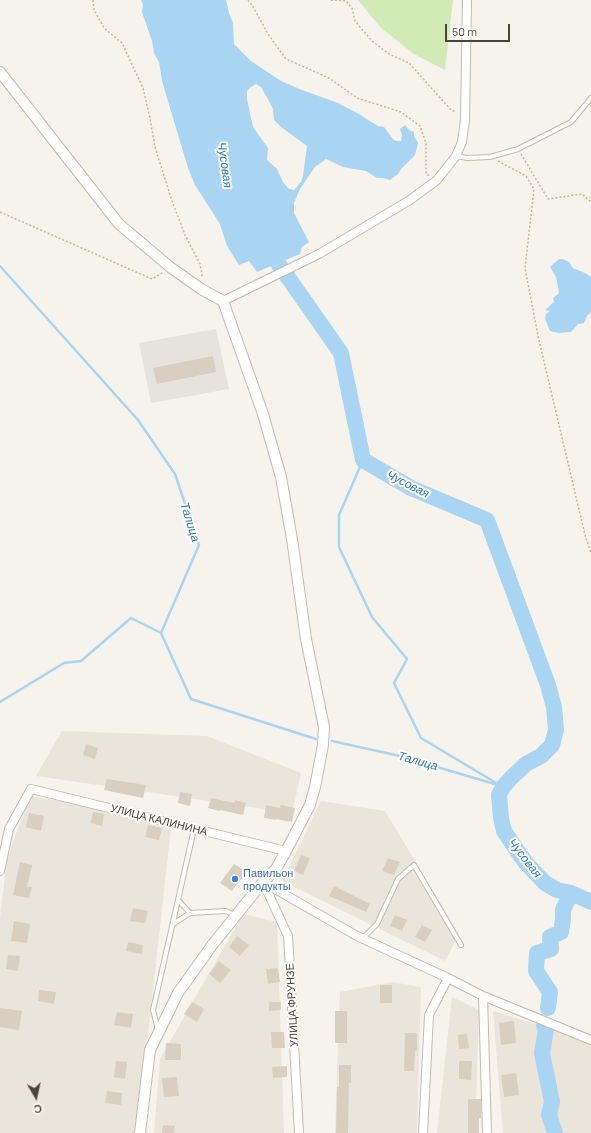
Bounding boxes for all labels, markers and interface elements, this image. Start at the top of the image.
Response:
scale bar [447,16,512,42]
text: 50 m [452,24,477,38]
water label: Чусовая [215,141,235,189]
water label: Чусовая [384,467,432,501]
water label: Талица [177,500,203,544]
water label: Талица [396,748,440,774]
street label: УЛИЦА КАЛИНИНА [109,802,209,838]
water label: Чусовая [505,836,545,880]
place label: Павильон продукты [243,866,293,892]
marker: Павильон продукты [230,874,240,884]
street label: УЛИЦА ФРУНЗЕ [283,963,301,1047]
north arrow [16,1077,56,1117]
text: С [33,1102,43,1116]

